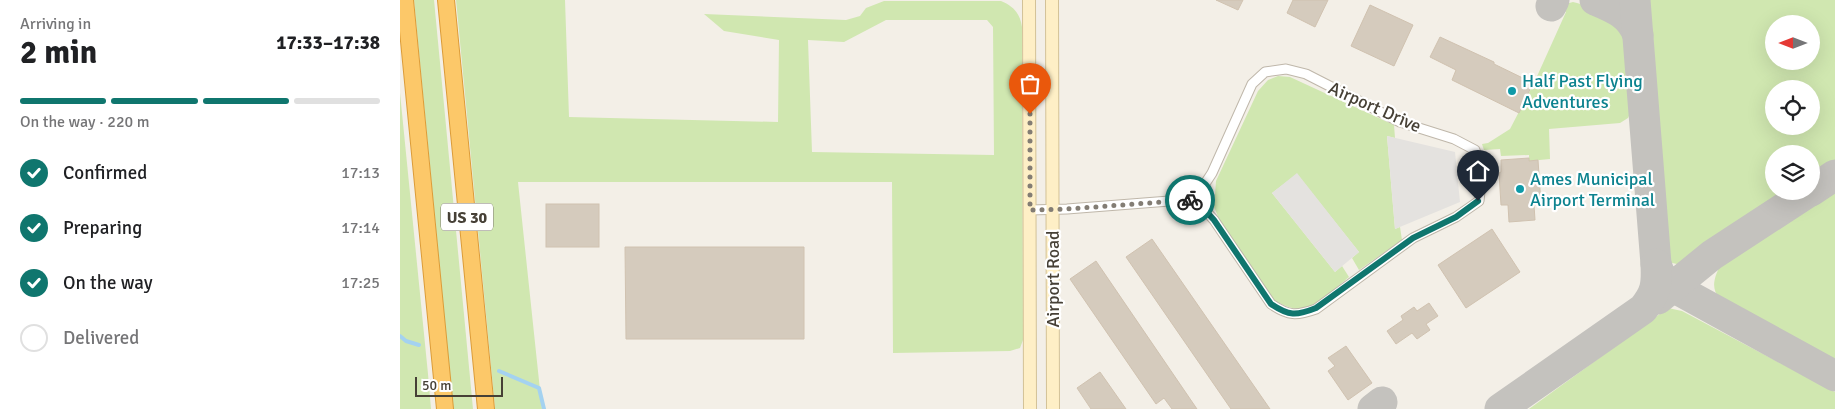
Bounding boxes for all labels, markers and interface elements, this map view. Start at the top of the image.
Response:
text: Arriving in [20,14,91,34]
north arrow [1765,15,1820,70]
map controls [1765,15,1820,200]
text: 17:33–17:38 [276,31,380,55]
text: 2 min [20,33,97,72]
pin [1009,63,1051,114]
icon: bag [1016,70,1044,98]
place label: Half Past Flying Adventures [1522,70,1643,113]
street label: Airport Drive [1325,77,1425,137]
button: locate [1765,80,1820,135]
marker: Half Past Flying Adventures [1506,85,1518,97]
text: On the way · 220 m [20,112,150,132]
button: layers [1765,145,1820,200]
pin [1457,150,1499,201]
icon: home [1464,157,1492,185]
icon: check [20,159,48,187]
text: Confirmed [63,161,147,185]
text: 17:13 [341,163,380,183]
place label: Ames Municipal Airport Terminal [1530,168,1655,211]
courier [1165,175,1215,225]
marker: Ames Municipal Airport Terminal [1514,183,1526,195]
icon: bike [1176,186,1204,214]
road number: US 30 [441,203,493,230]
icon: check [20,214,48,242]
text: Preparing [63,216,142,240]
text: 17:14 [341,218,380,238]
street label: Airport Road [1042,230,1064,328]
icon: check [20,269,48,297]
text: On the way [63,271,153,295]
text: 17:25 [341,273,380,293]
text: Delivered [63,326,139,350]
scale bar [415,374,502,397]
text: 50 m [422,377,451,394]

